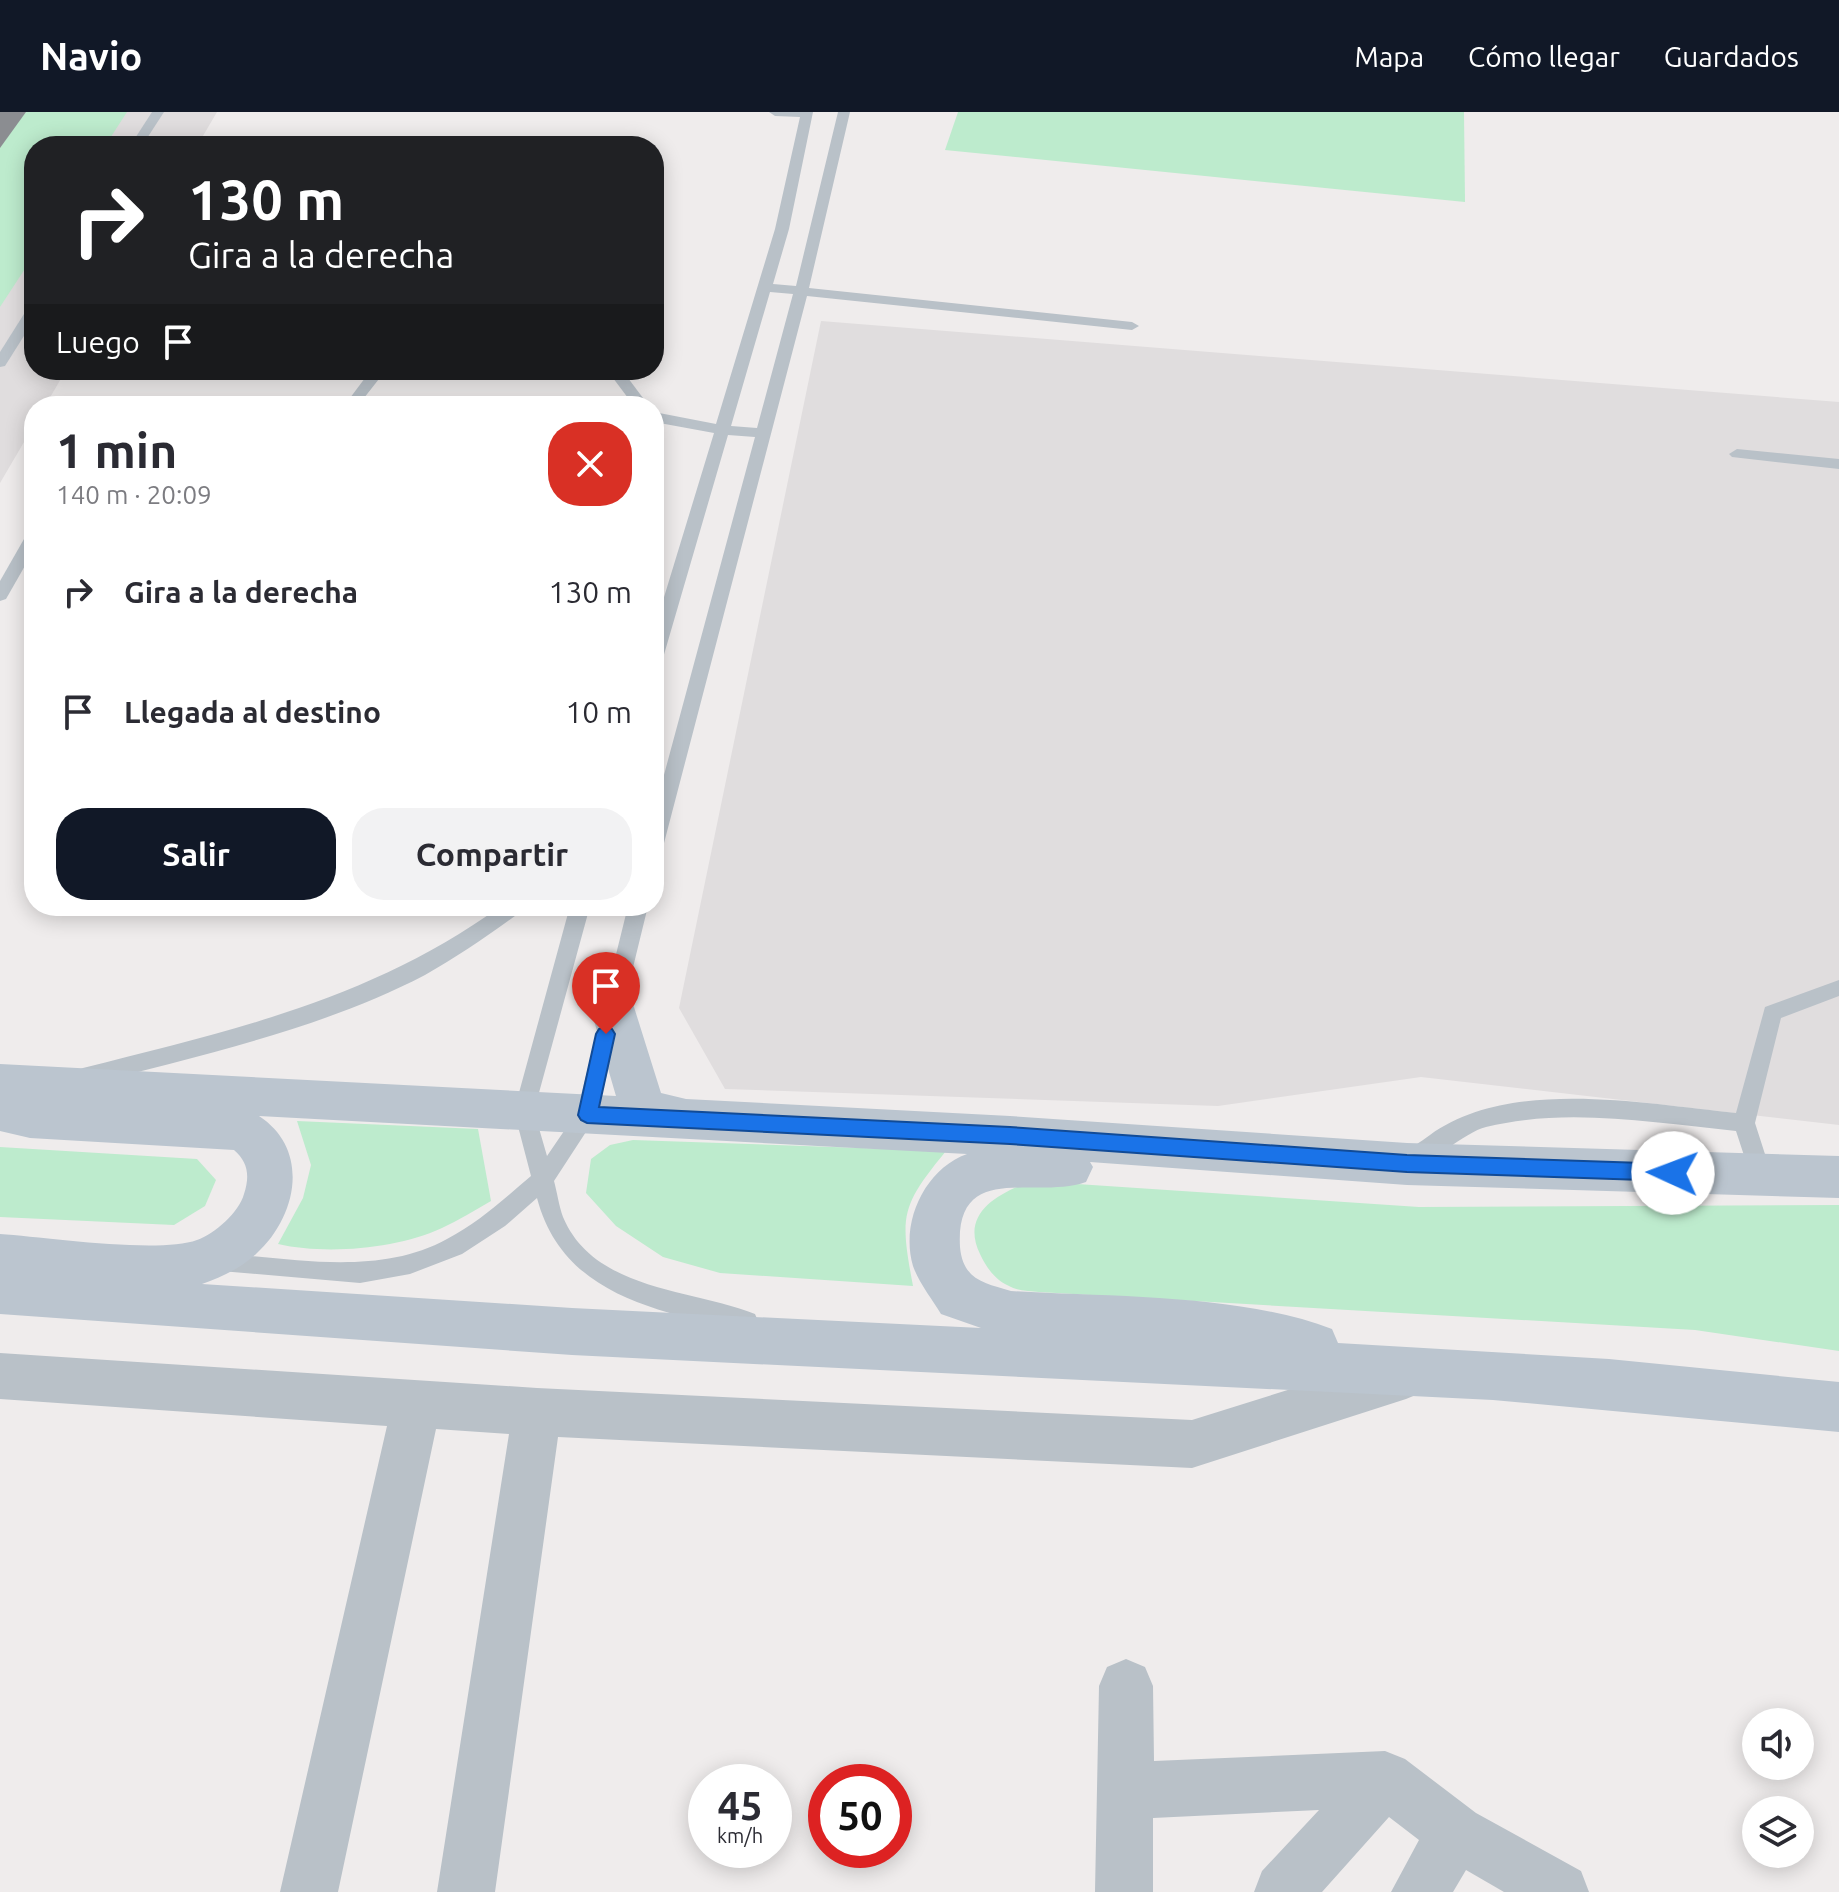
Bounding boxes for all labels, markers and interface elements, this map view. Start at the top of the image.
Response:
text: Navio [40,35,142,77]
text: Mapa [1355,41,1424,72]
text: Cómo llegar [1468,41,1620,72]
text: Guardados [1664,41,1799,72]
icon: right [56,168,160,272]
text: 130 m [188,168,344,231]
text: Gira a la derecha [188,234,454,275]
icon: arrive [156,320,200,364]
text: Luego [56,325,140,359]
button: close [548,422,632,506]
text: 1 min [56,423,177,477]
text: 140 m · 20:09 [56,480,212,509]
icon: right [56,570,100,614]
text: Gira a la derecha [124,575,358,609]
text: 130 m [548,575,632,609]
icon: arrive [56,690,100,734]
text: Llegada al destino [124,695,381,729]
text: 10 m [565,695,632,729]
button: Salir [56,808,336,900]
button: Compartir [352,808,632,900]
pin [572,952,640,1034]
icon: arrive [584,964,628,1008]
position arrow [1631,1131,1715,1215]
map controls [1742,1708,1814,1868]
button: sound [1742,1708,1814,1780]
speed limit sign: 50 [808,1764,912,1868]
text: 45 [717,1783,763,1828]
button: layers [1742,1796,1814,1868]
text: km/h [717,1824,763,1847]

